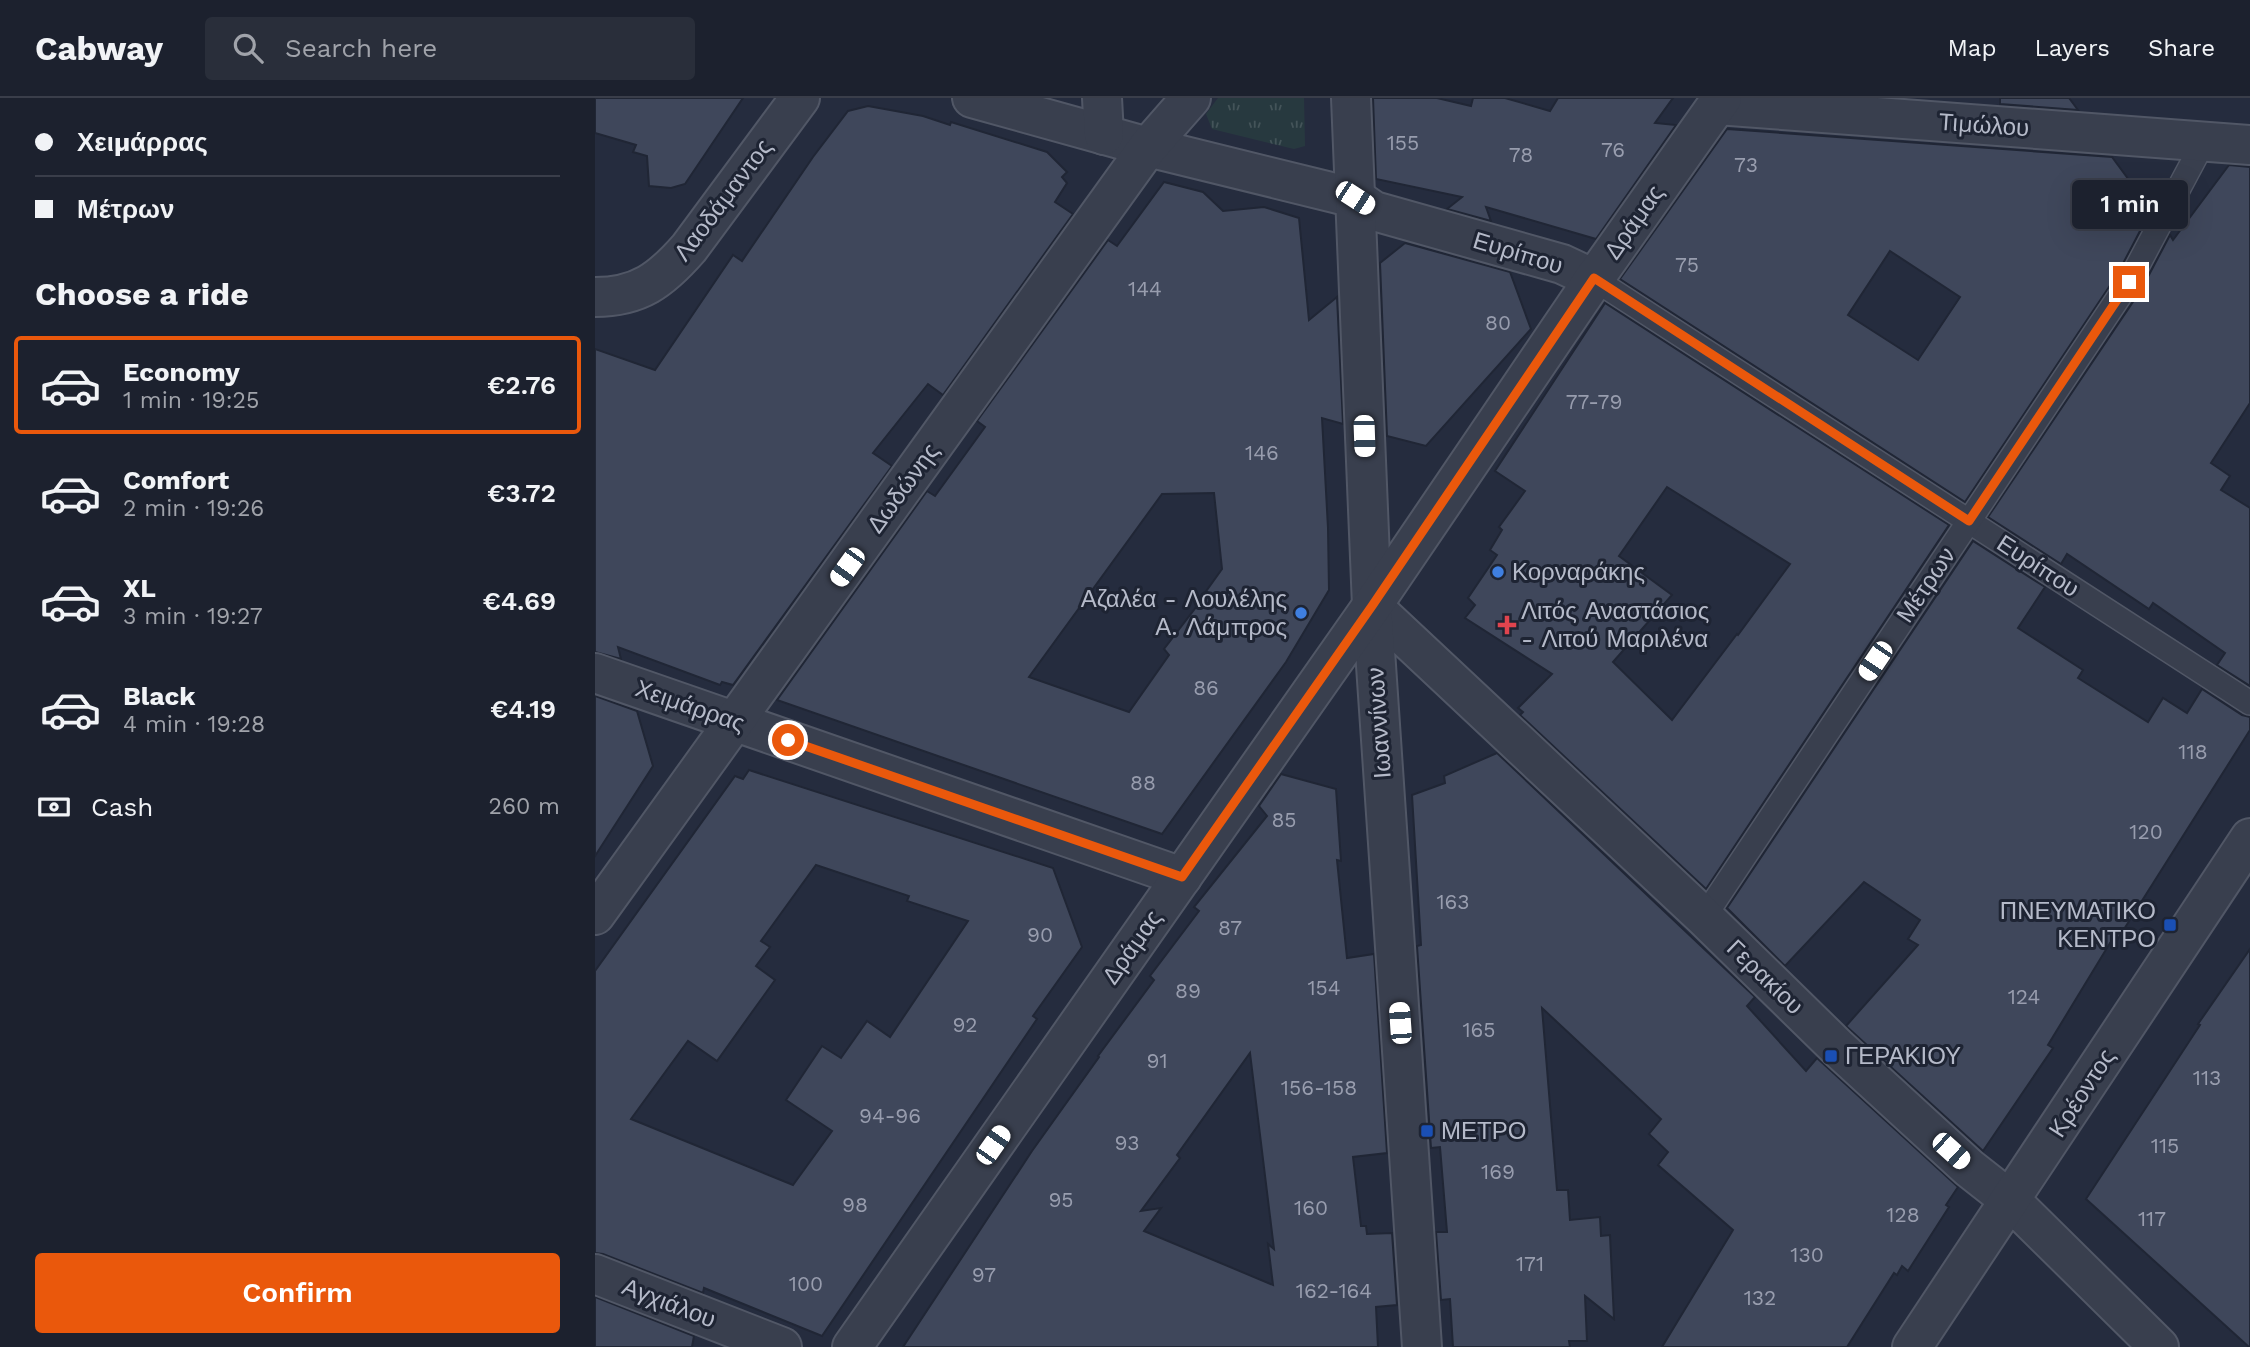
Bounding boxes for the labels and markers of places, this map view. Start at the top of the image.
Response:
place label: Κορναράκης [1512,558,1645,586]
marker: Κορναράκης [1490,564,1506,580]
place label: Αζαλέα - Λουλέλης Α. Λάμπρος [1081,585,1287,641]
place label: Λιτός Αναστάσιος - Λιτού Μαριλένα [1521,597,1709,653]
marker: Αζαλέα - Λουλέλης Α. Λάμπρος [1293,605,1309,621]
marker: Λιτός Αναστάσιος - Λιτού Μαριλένα [1499,617,1515,633]
place label: ΠΝΕΥΜΑΤΙΚΟ ΚΕΝΤΡΟ [2000,897,2156,953]
marker: ΠΝΕΥΜΑΤΙΚΟ ΚΕΝΤΡΟ [2162,917,2178,933]
place label: ΓΕΡΑΚΙΟΥ [1845,1042,1961,1070]
marker: ΓΕΡΑΚΙΟΥ [1823,1048,1839,1064]
place label: ΜΕΤΡΟ [1441,1117,1526,1145]
marker: ΜΕΤΡΟ [1419,1123,1435,1139]

